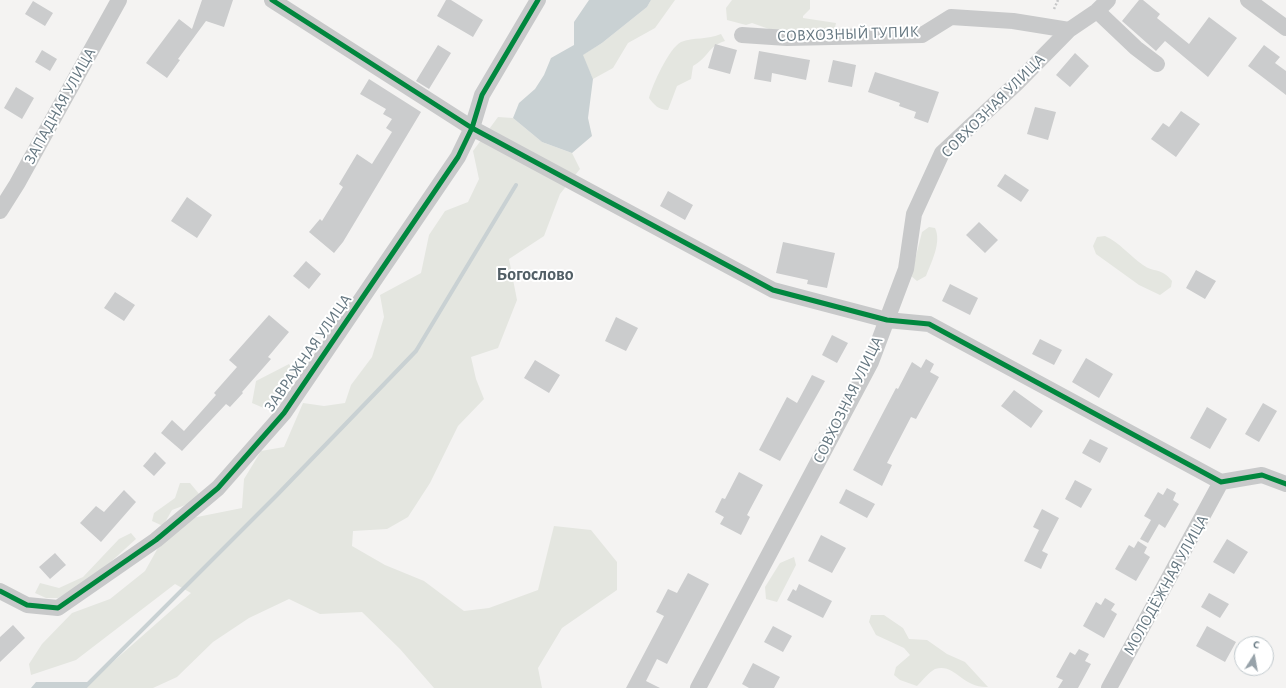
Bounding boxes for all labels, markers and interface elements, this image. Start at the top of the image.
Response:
street label: СОВХОЗНЫЙ ТУПИК [777,22,919,46]
street label: ЗАПАДНАЯ УЛИЦА [20,44,100,168]
street label: СОВХОЗНАЯ УЛИЦА [937,50,1049,162]
district label: Богослово [496,264,574,286]
street label: ЗАВРАЖНАЯ УЛИЦА [260,291,356,415]
street label: СОВХОЗНАЯ УЛИЦА [809,333,887,467]
street label: МОЛОДЁЖНАЯ УЛИЦА [1119,511,1213,659]
north arrow [1234,636,1274,676]
text: С [1252,639,1260,651]

